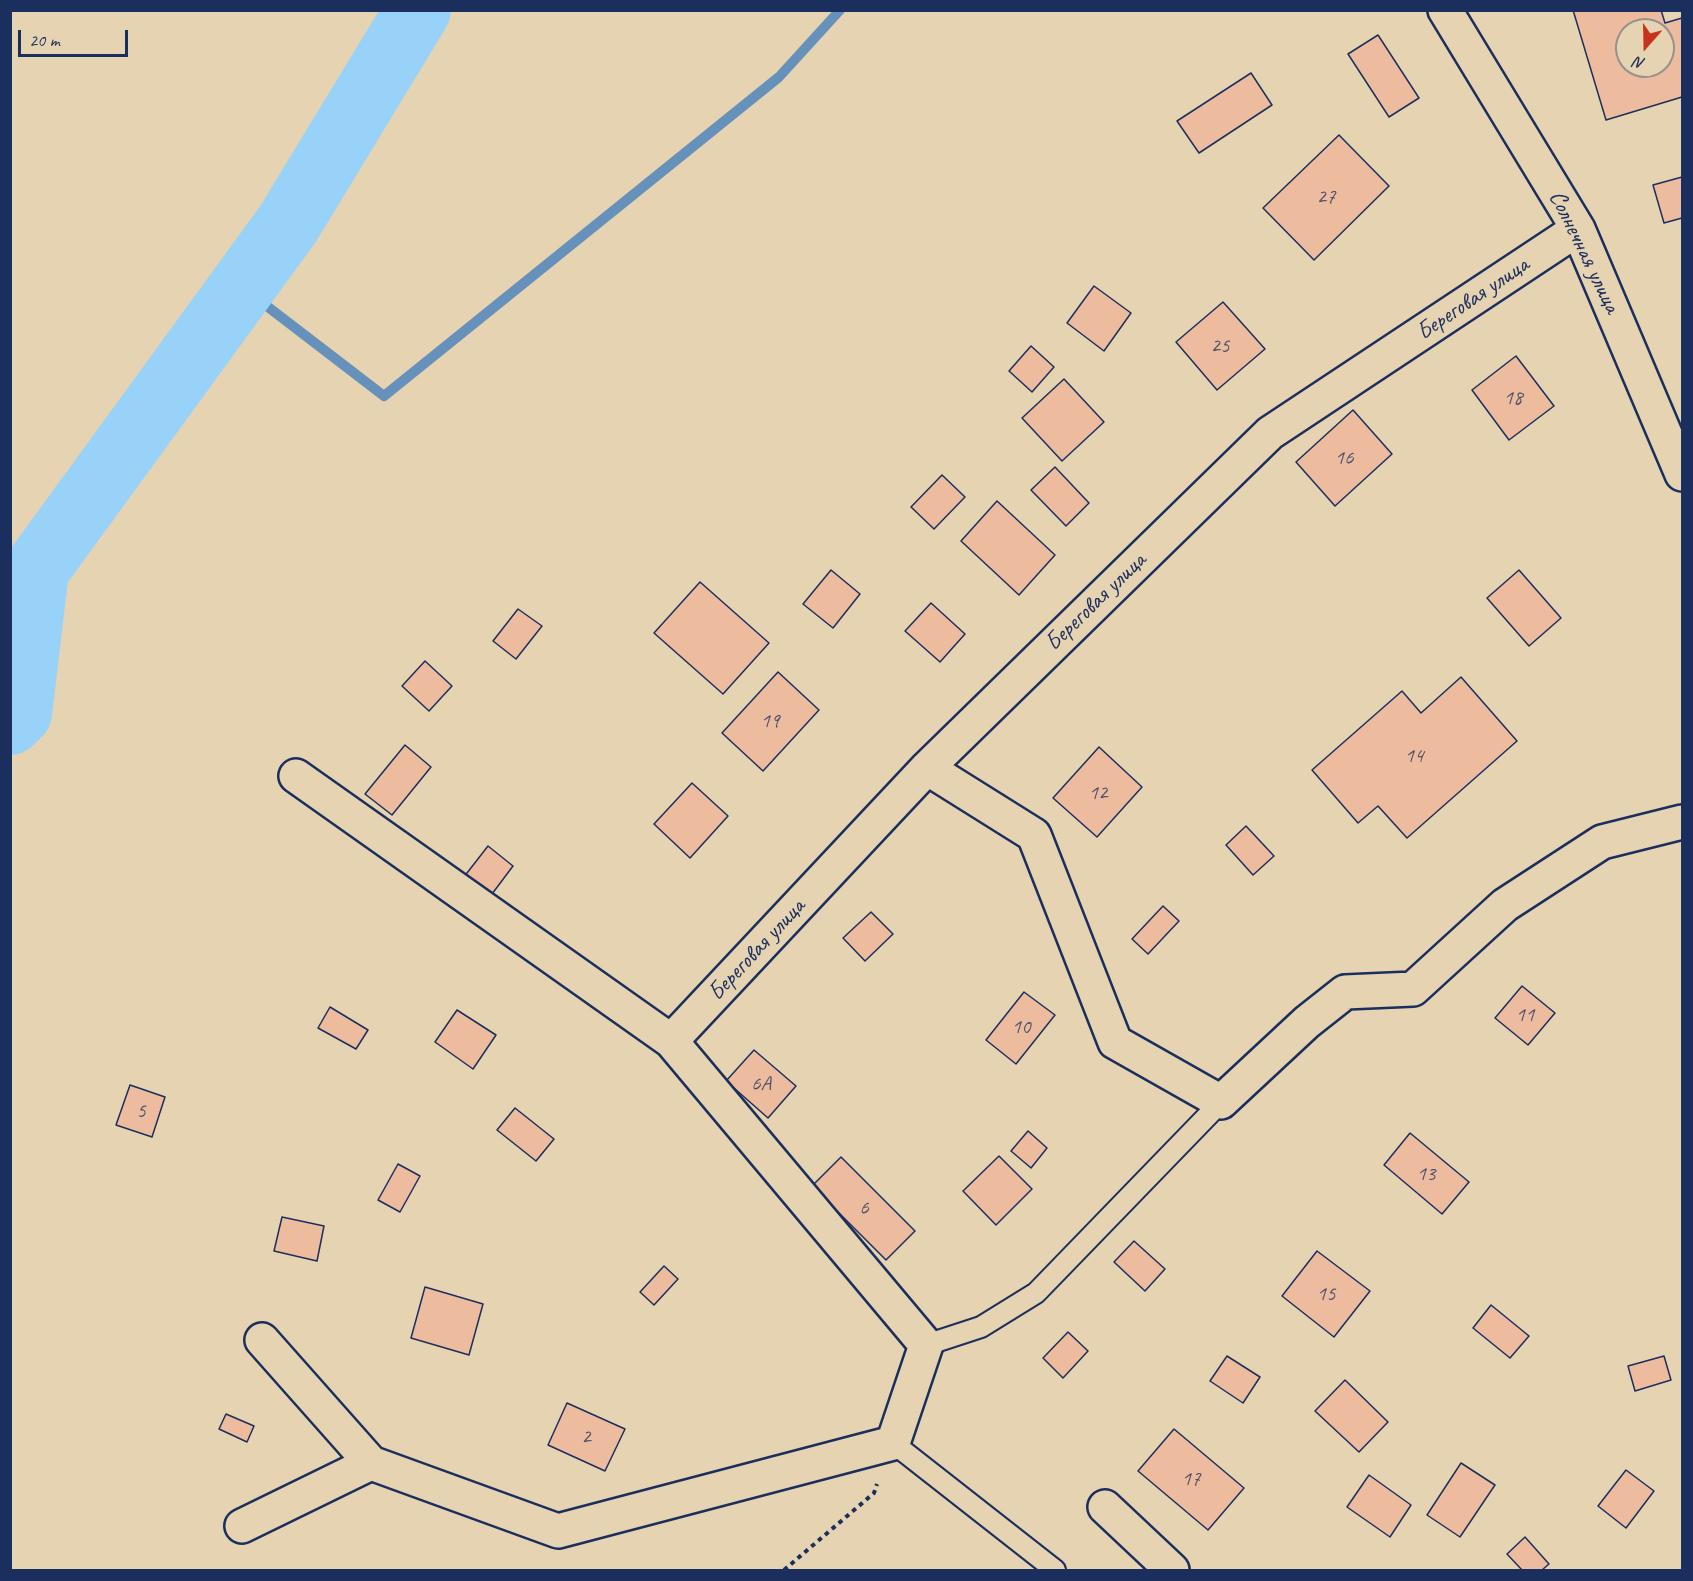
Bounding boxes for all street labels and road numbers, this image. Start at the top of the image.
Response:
street label: Солнечная улица [1542,186,1626,318]
street label: Береговая улица [1411,251,1535,347]
street label: Береговая улица [1040,547,1152,657]
street label: Береговая улица [702,893,812,1007]

